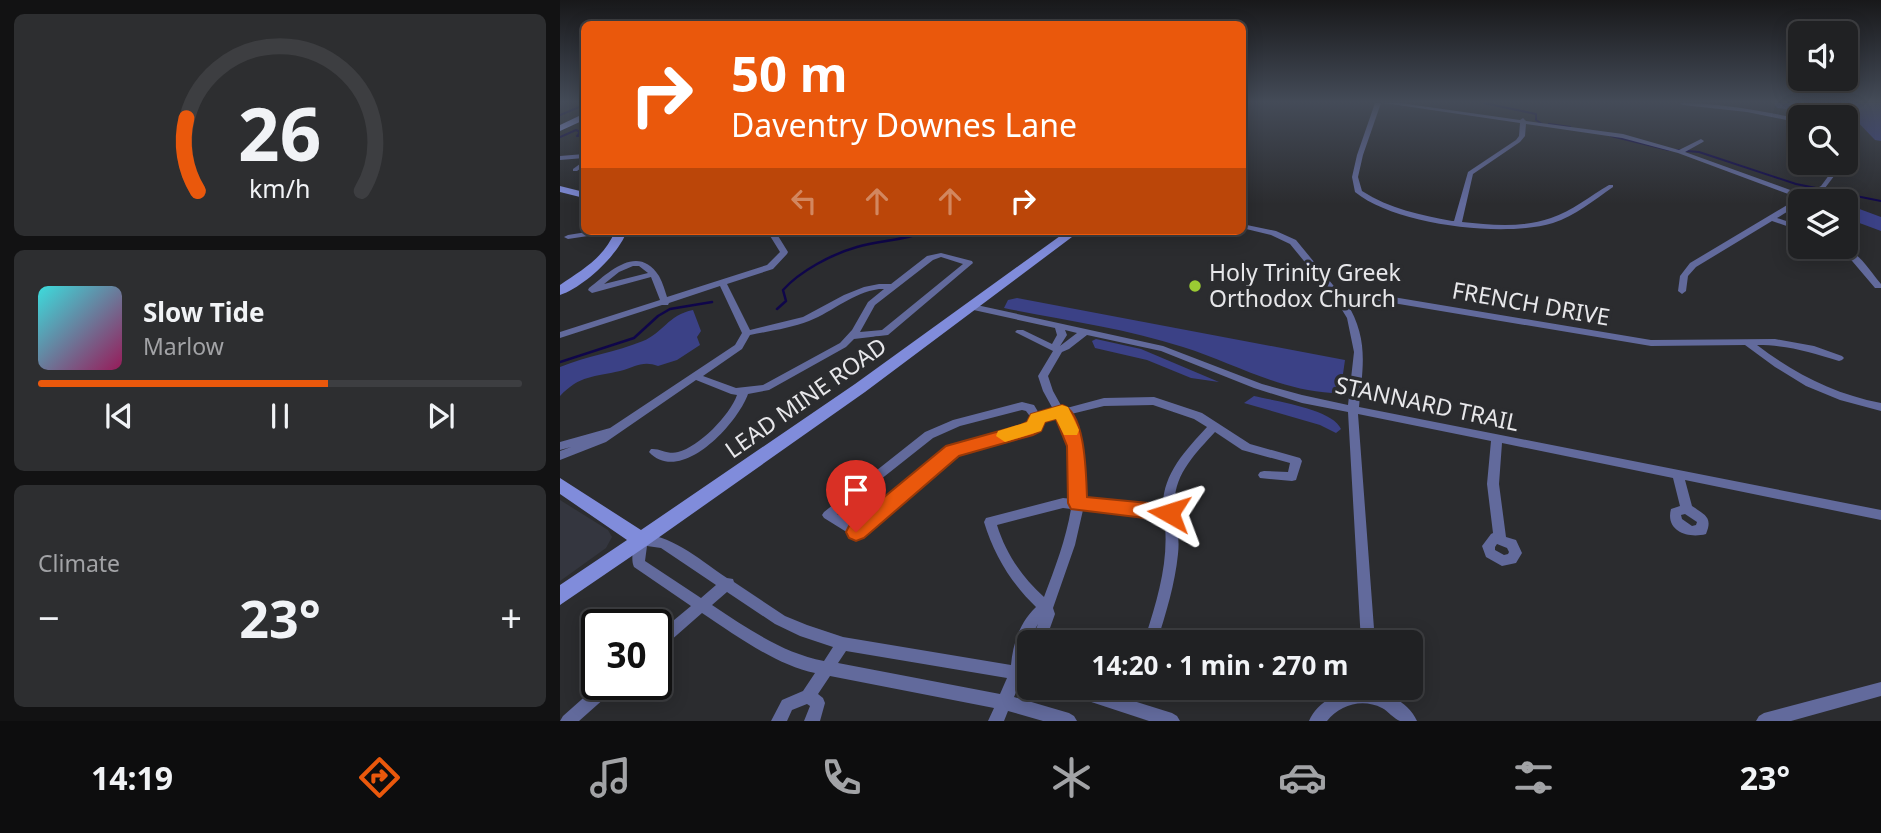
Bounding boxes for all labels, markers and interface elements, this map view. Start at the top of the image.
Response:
map controls [1788,21,1858,259]
button: sound [1788,21,1858,91]
text: 50 m [731,40,848,106]
icon: right [616,49,707,140]
text: 26 [238,83,322,182]
text: Daventry Downes Lane [731,103,1077,146]
button: search [1788,105,1858,175]
text: km/h [249,171,311,205]
icon: left [785,182,823,220]
icon: ahead [858,182,896,220]
icon: ahead [931,182,969,220]
icon: right [1004,182,1042,220]
button: layers [1788,189,1858,259]
place label: Holy Trinity Greek Orthodox Church [1209,256,1402,314]
street label: FRENCH DRIVE [1450,273,1613,333]
marker: Holy Trinity Greek Orthodox Church [1187,278,1203,294]
text: Slow Tide [143,294,265,330]
street label: LEAD MINE ROAD [718,329,893,465]
text: Marlow [143,330,224,362]
street label: STANNARD TRAIL [1332,368,1522,438]
icon: previous [100,397,138,435]
icon: pause [261,397,299,435]
icon: next [422,397,460,435]
pin [826,460,886,532]
icon: arrive [837,471,875,509]
position arrow [1132,476,1206,550]
text: Climate [38,547,120,579]
text: 23° [239,582,321,653]
text: − [38,591,60,643]
text: + [500,591,522,643]
speed limit sign: 30 [581,609,672,700]
text: 14:20 · 1 min · 270 m [1092,647,1348,683]
icon: directions [355,753,404,802]
icon: music [586,753,635,802]
icon: phone [817,753,866,802]
icon: climate [1047,753,1096,802]
icon: car [1278,753,1327,802]
icon: filters [1509,753,1558,802]
text: 14:19 [91,756,173,799]
text: 23° [1740,756,1790,799]

